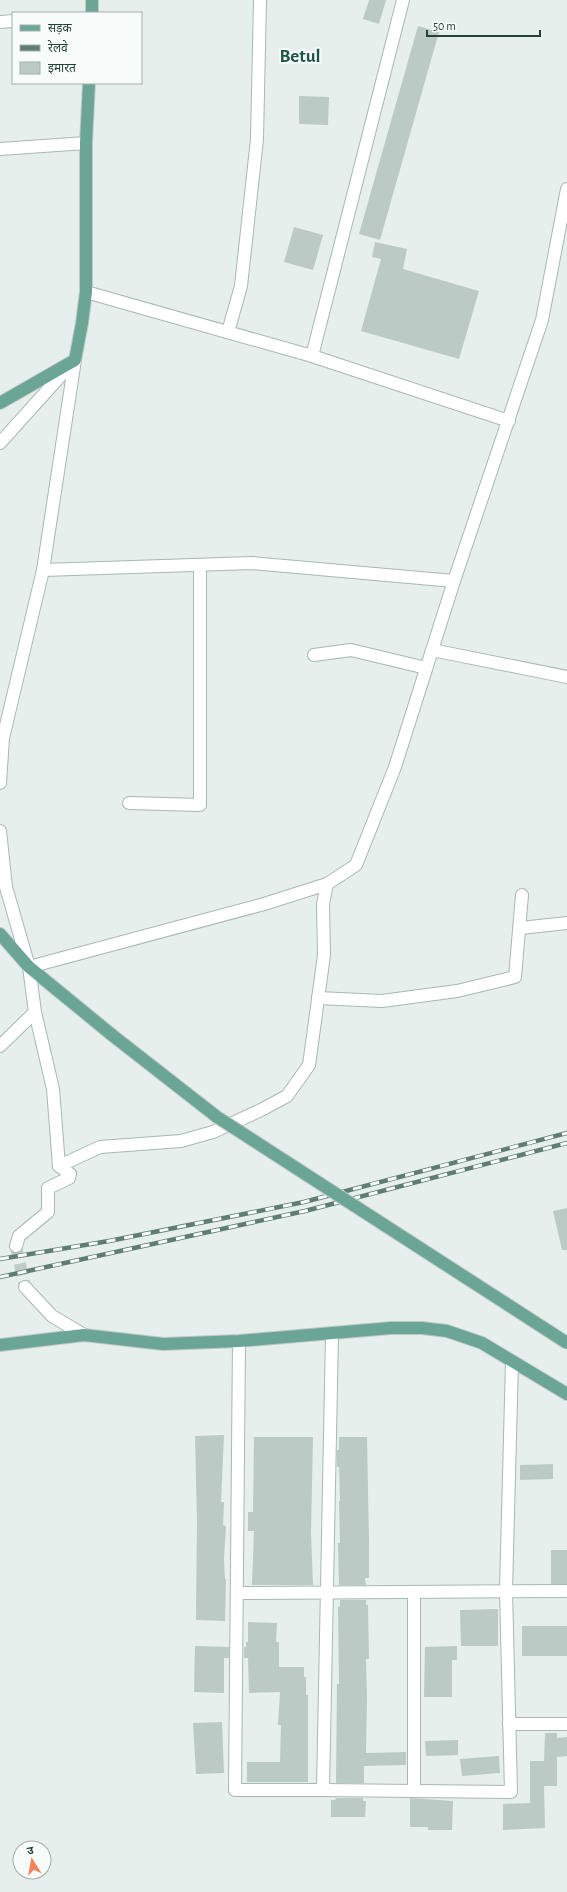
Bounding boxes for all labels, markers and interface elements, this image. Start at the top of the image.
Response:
legend [12,12,142,84]
scale bar [427,12,540,38]
text: 50 m [433,20,456,32]
text: सड़क [48,22,73,35]
text: रेलवे [48,40,68,54]
district label: Betul [279,47,321,66]
text: इमारत [48,62,77,75]
north arrow [12,1840,52,1880]
text: उ [26,1845,35,1857]

